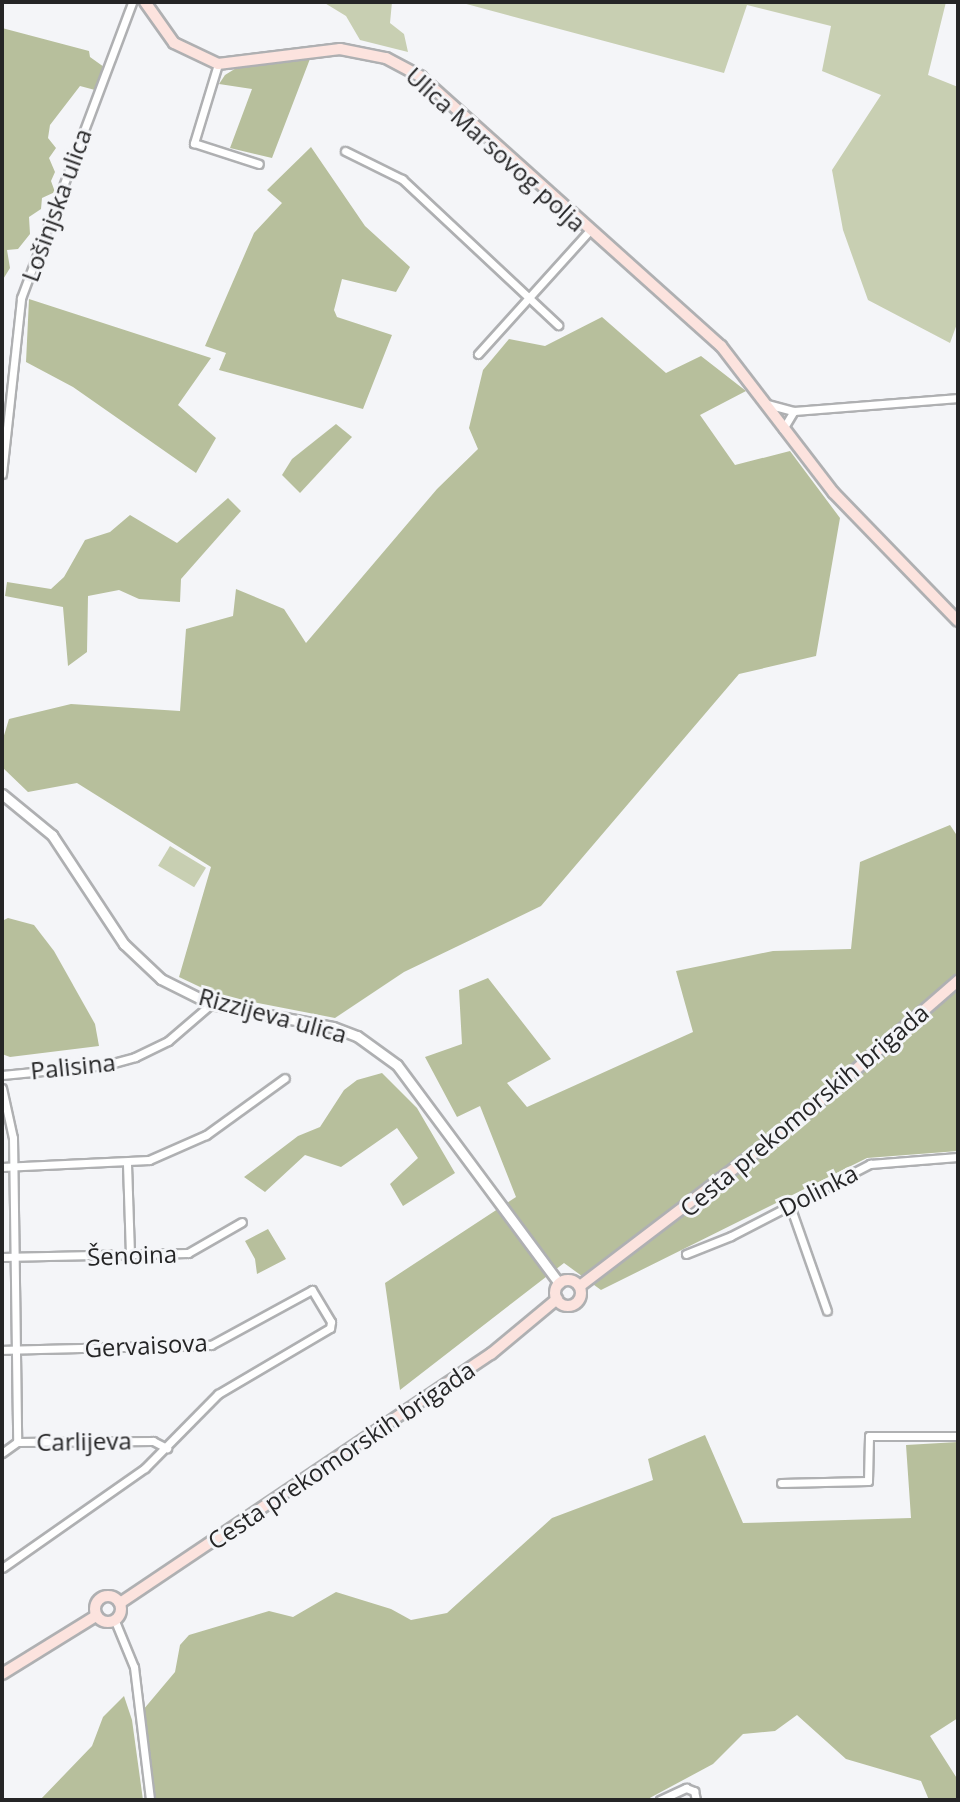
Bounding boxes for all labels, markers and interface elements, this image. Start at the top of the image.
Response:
street label: Ulica Marsovog polja [400,61,592,237]
street label: Lošinjska ulica [15,125,97,285]
street label: Rizzijeva ulica [196,981,350,1049]
street label: Cesta prekomorskih brigada [674,998,934,1222]
street label: Palisina [29,1047,117,1085]
street label: Dolinka [774,1158,862,1222]
street label: Šenoina [87,1239,177,1271]
street label: Gervaisova [84,1327,208,1363]
street label: Cesta prekomorskih brigada [202,1355,480,1555]
street label: Carlijeva [36,1426,132,1456]

